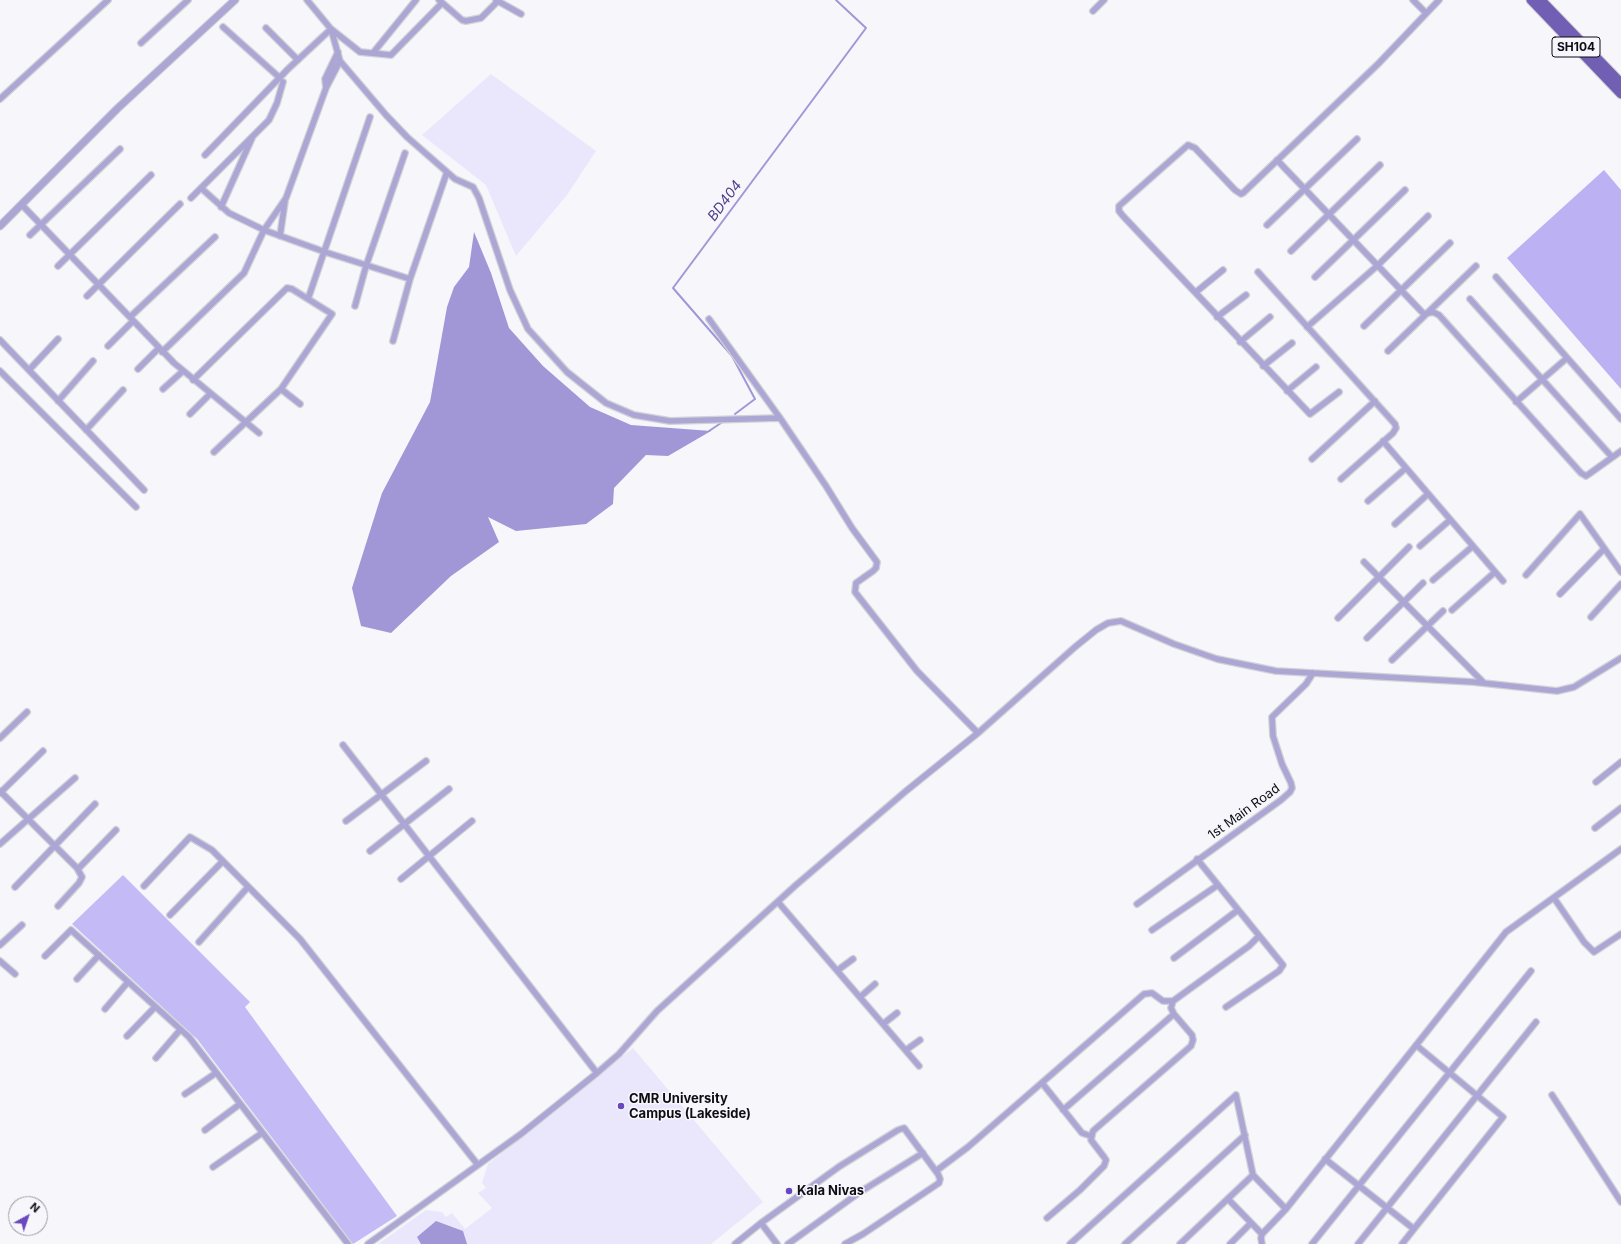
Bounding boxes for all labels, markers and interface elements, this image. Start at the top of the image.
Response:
road number: SH104 [1552,37,1600,57]
water label: BD404 [704,177,746,225]
street label: 1st Main Road [1205,781,1283,843]
place label: CMR University Campus (Lakeside) [629,1091,751,1122]
marker: CMR University Campus (Lakeside) [616,1101,626,1111]
place label: Kala Nivas [797,1183,864,1199]
marker: Kala Nivas [784,1186,794,1196]
north arrow [8,1196,48,1236]
text: N [27,1200,43,1216]

